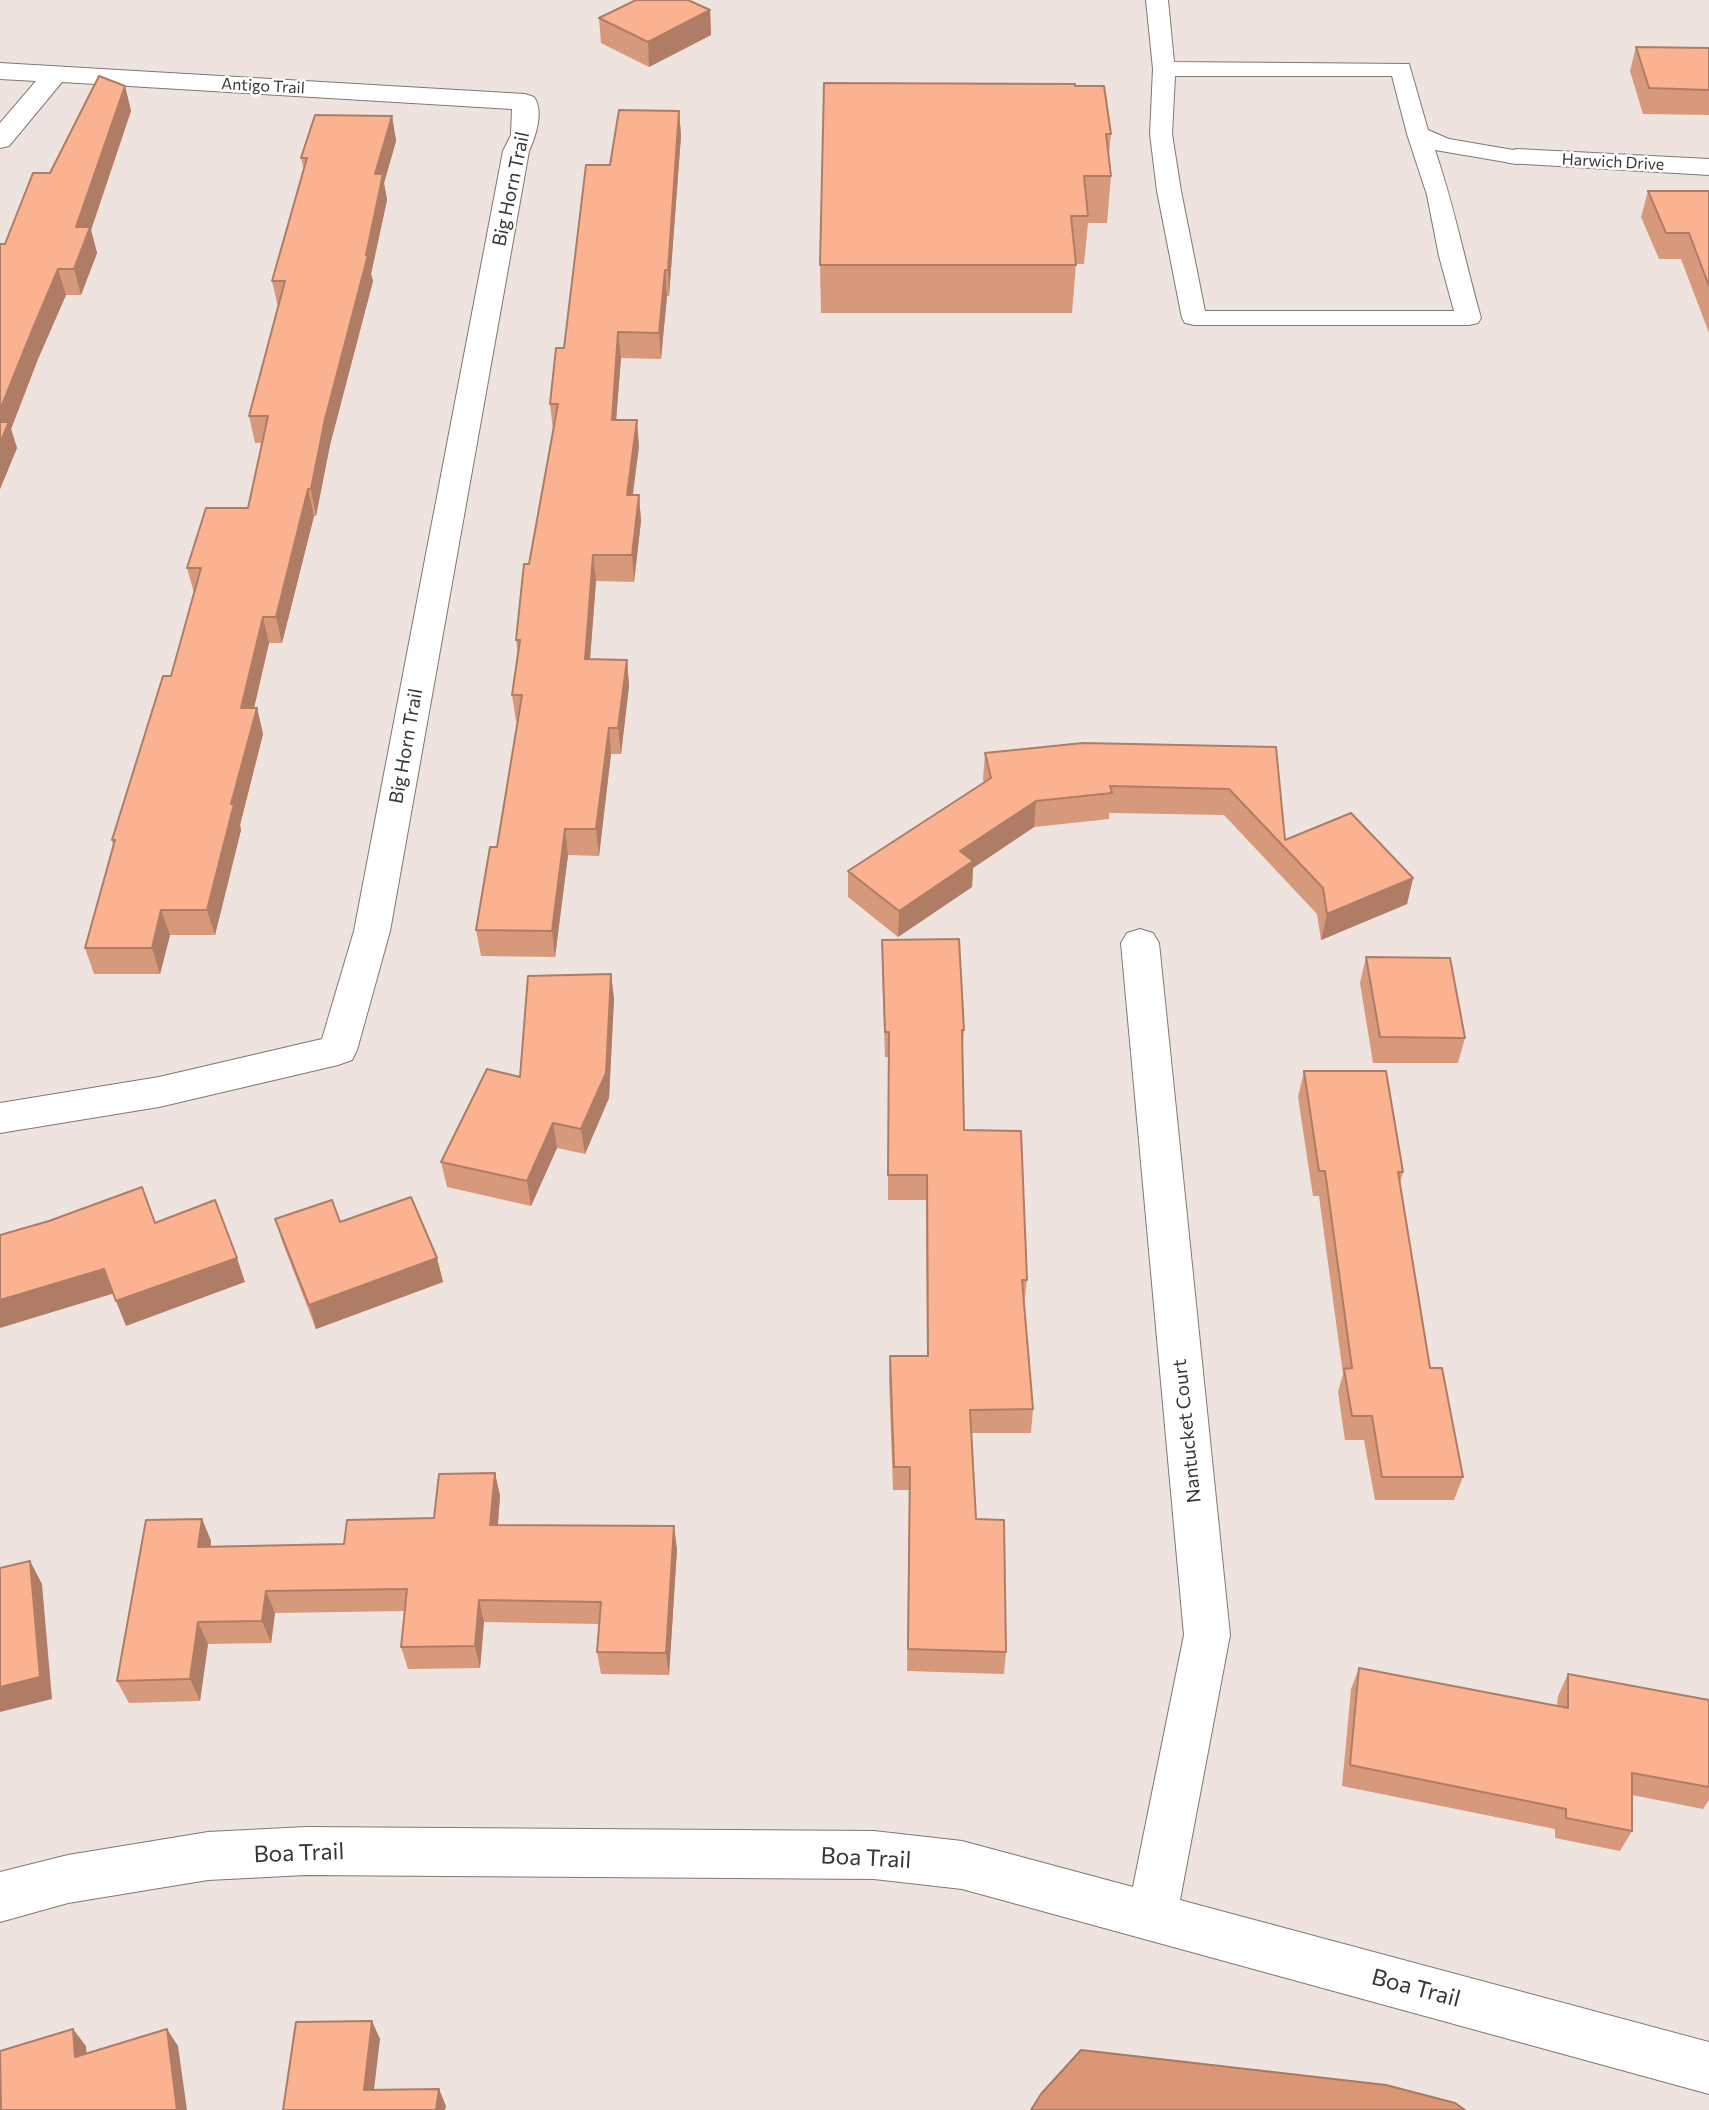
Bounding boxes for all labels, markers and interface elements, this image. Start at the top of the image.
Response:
street label: Antigo Trail [221,74,305,98]
street label: Big Horn Trail [488,130,534,248]
street label: Harwich Drive [1561,150,1665,174]
street label: Big Horn Trail [385,687,427,805]
street label: Nantucket Court [1168,1358,1206,1504]
street label: Boa Trail [253,1838,345,1868]
street label: Boa Trail [820,1842,912,1874]
street label: Boa Trail [1369,1963,1463,2013]

